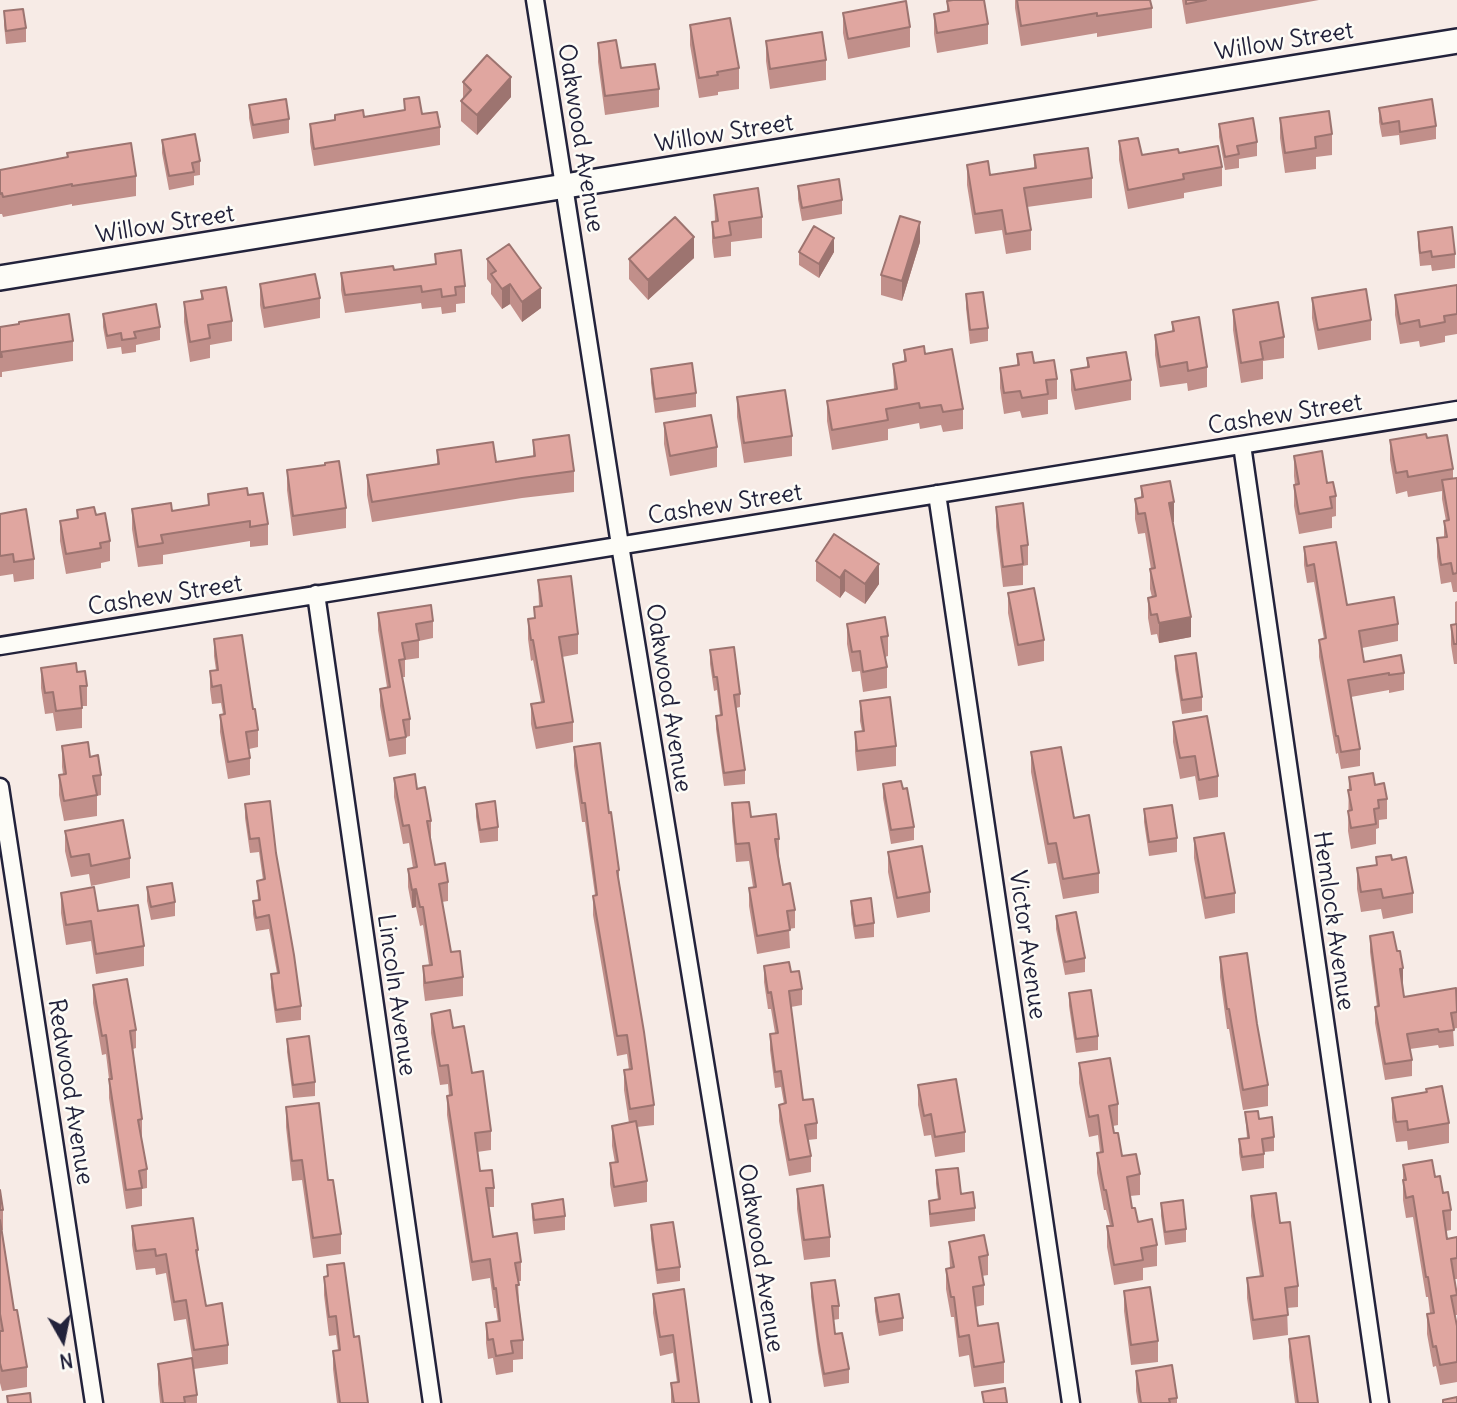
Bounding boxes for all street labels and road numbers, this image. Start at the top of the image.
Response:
street label: Willow Street [1213,17,1355,67]
street label: Oakwood Avenue [551,42,609,234]
street label: Willow Street [653,109,795,159]
street label: Willow Street [94,200,236,250]
street label: Cashew Street [1206,389,1364,441]
street label: Cashew Street [646,479,804,531]
street label: Cashew Street [86,570,244,622]
street label: Oakwood Avenue [639,602,697,794]
street label: Hemlock Avenue [1306,830,1360,1012]
street label: Victor Avenue [1002,869,1052,1021]
street label: Lincoln Avenue [370,912,422,1078]
street label: Redwood Avenue [41,997,99,1187]
street label: Oakwood Avenue [731,1162,789,1354]

